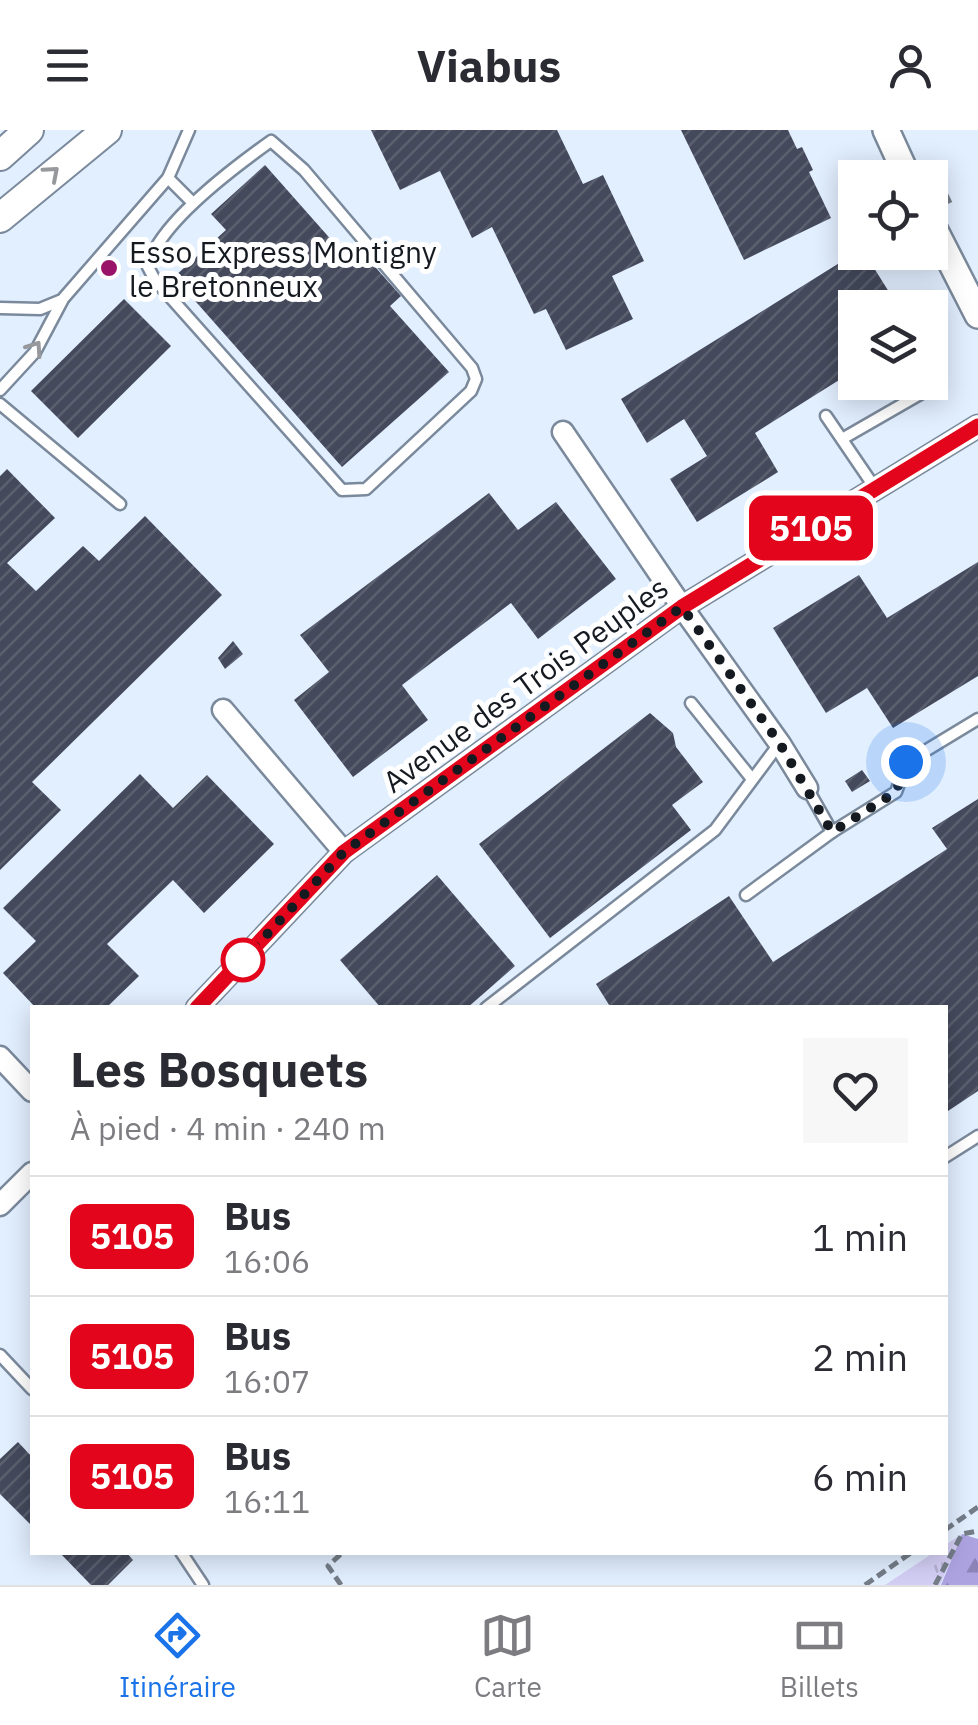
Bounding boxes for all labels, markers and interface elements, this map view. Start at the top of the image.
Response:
text: Viabus [417,36,561,94]
icon: menu [40,38,95,93]
icon: person [883,38,938,93]
map controls [838,160,948,400]
button: locate [838,160,948,270]
one-way arrow [41,166,59,184]
place label: Esso Express Montigny le Bretonneux [129,232,437,305]
marker: Esso Express Montigny le Bretonneux [98,257,120,279]
button: layers [838,290,948,400]
one-way arrow [23,340,41,359]
line badge: 5105 [741,496,881,560]
text: 5105 [769,505,853,551]
street label: Avenue des Trois Peuples [375,567,675,801]
your location [881,737,931,787]
unlabelled marker [222,939,264,981]
text: Les Bosquets [70,1038,368,1100]
button: heart [803,1038,908,1143]
text: À pied · 4 min · 240 m [70,1107,386,1149]
text: Bus [224,1191,291,1240]
text: 1 min [812,1212,908,1261]
text: 5105 [90,1213,174,1259]
text: 16:06 [224,1240,310,1282]
text: Bus [224,1311,291,1360]
text: 2 min [812,1332,908,1381]
text: 5105 [90,1333,174,1379]
text: 16:07 [224,1360,310,1402]
text: Bus [224,1431,291,1480]
text: 6 min [812,1452,908,1501]
text: 5105 [90,1453,174,1499]
text: 16:11 [224,1480,310,1522]
tab: Itinéraire [119,1608,236,1705]
tab: Carte [474,1608,542,1705]
tab: Billets [780,1608,859,1705]

